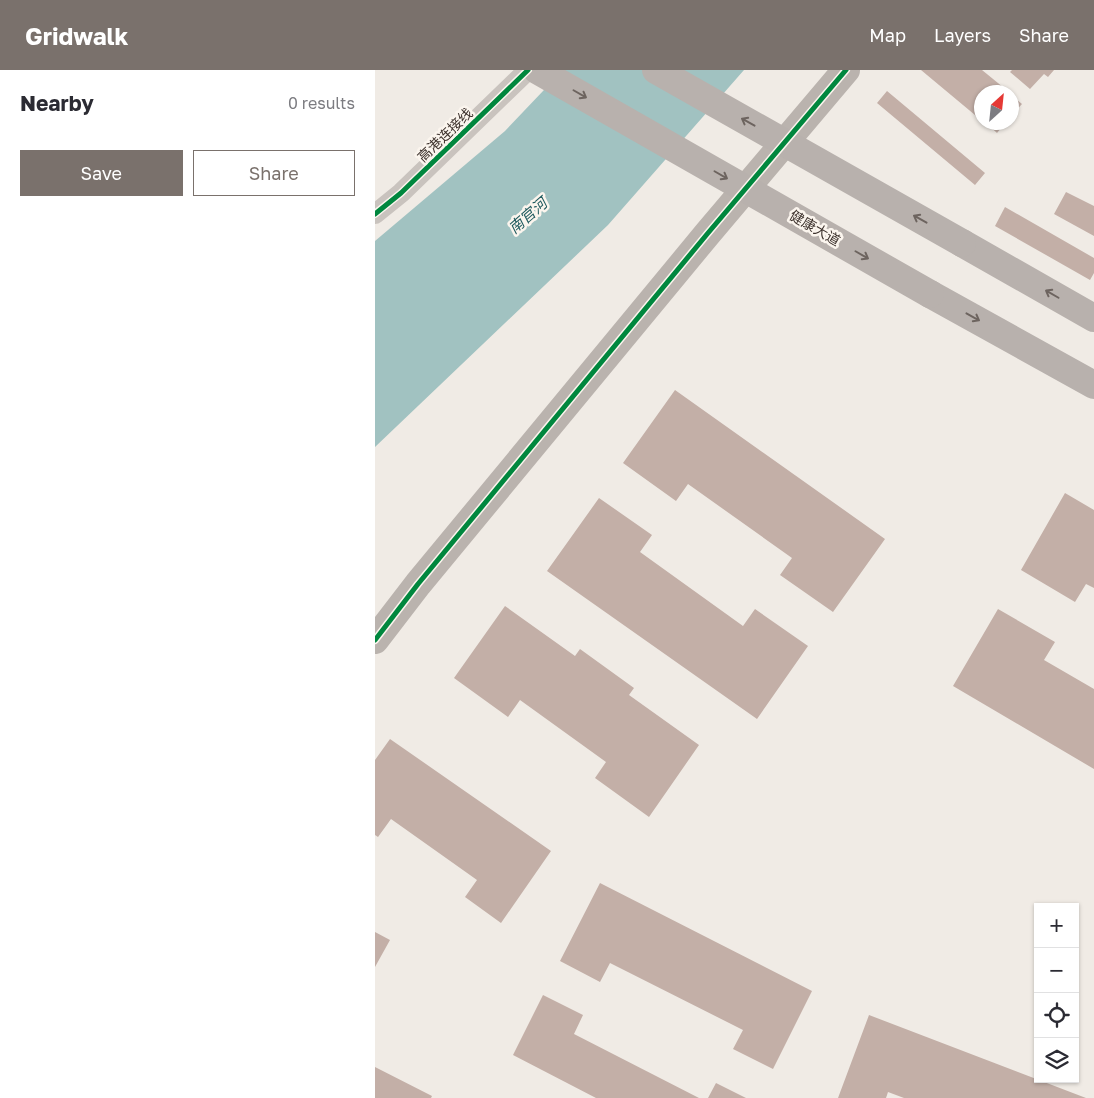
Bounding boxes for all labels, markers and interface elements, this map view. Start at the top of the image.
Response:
text: Gridwalk [25,21,129,50]
text: Map [869,24,906,46]
text: Layers [934,24,991,46]
text: Share [1019,24,1069,46]
north arrow [974,85,1019,130]
one-way arrow [572,89,587,99]
text: Nearby [20,90,94,116]
text: 0 results [288,93,355,113]
street label: 高港连接线 [414,104,476,165]
one-way arrow [740,117,755,127]
button: Save [20,150,183,196]
button: Share [193,150,355,196]
one-way arrow [713,170,728,180]
water label: 南官河 [504,192,552,237]
street label: 健康大道 [787,206,844,249]
one-way arrow [912,214,927,224]
one-way arrow [855,250,870,260]
one-way arrow [1045,288,1059,298]
one-way arrow [965,313,979,323]
map controls [1034,903,1079,1083]
button: + [1034,903,1079,948]
button: − [1034,948,1079,993]
button: locate [1034,993,1079,1038]
button: layers [1034,1038,1079,1083]

